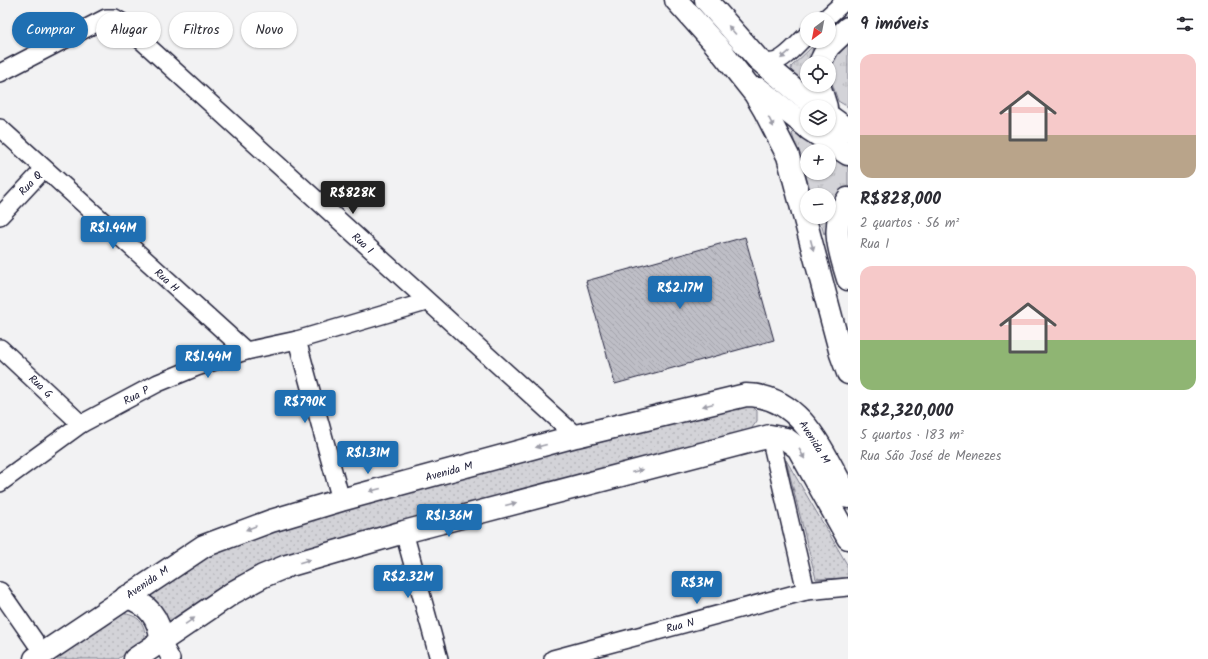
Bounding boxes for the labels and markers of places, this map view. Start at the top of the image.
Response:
pin: R$828K [320,181,386,215]
pin: R$1.44M [76,216,150,250]
pin: R$2.17M [643,276,717,310]
pin: R$1.44M [171,345,245,379]
pin: R$790K [272,390,338,424]
pin: R$1.31M [331,441,405,475]
pin: R$1.36M [412,504,486,538]
pin: R$2.32M [371,565,445,599]
pin: R$3M [673,571,721,605]

